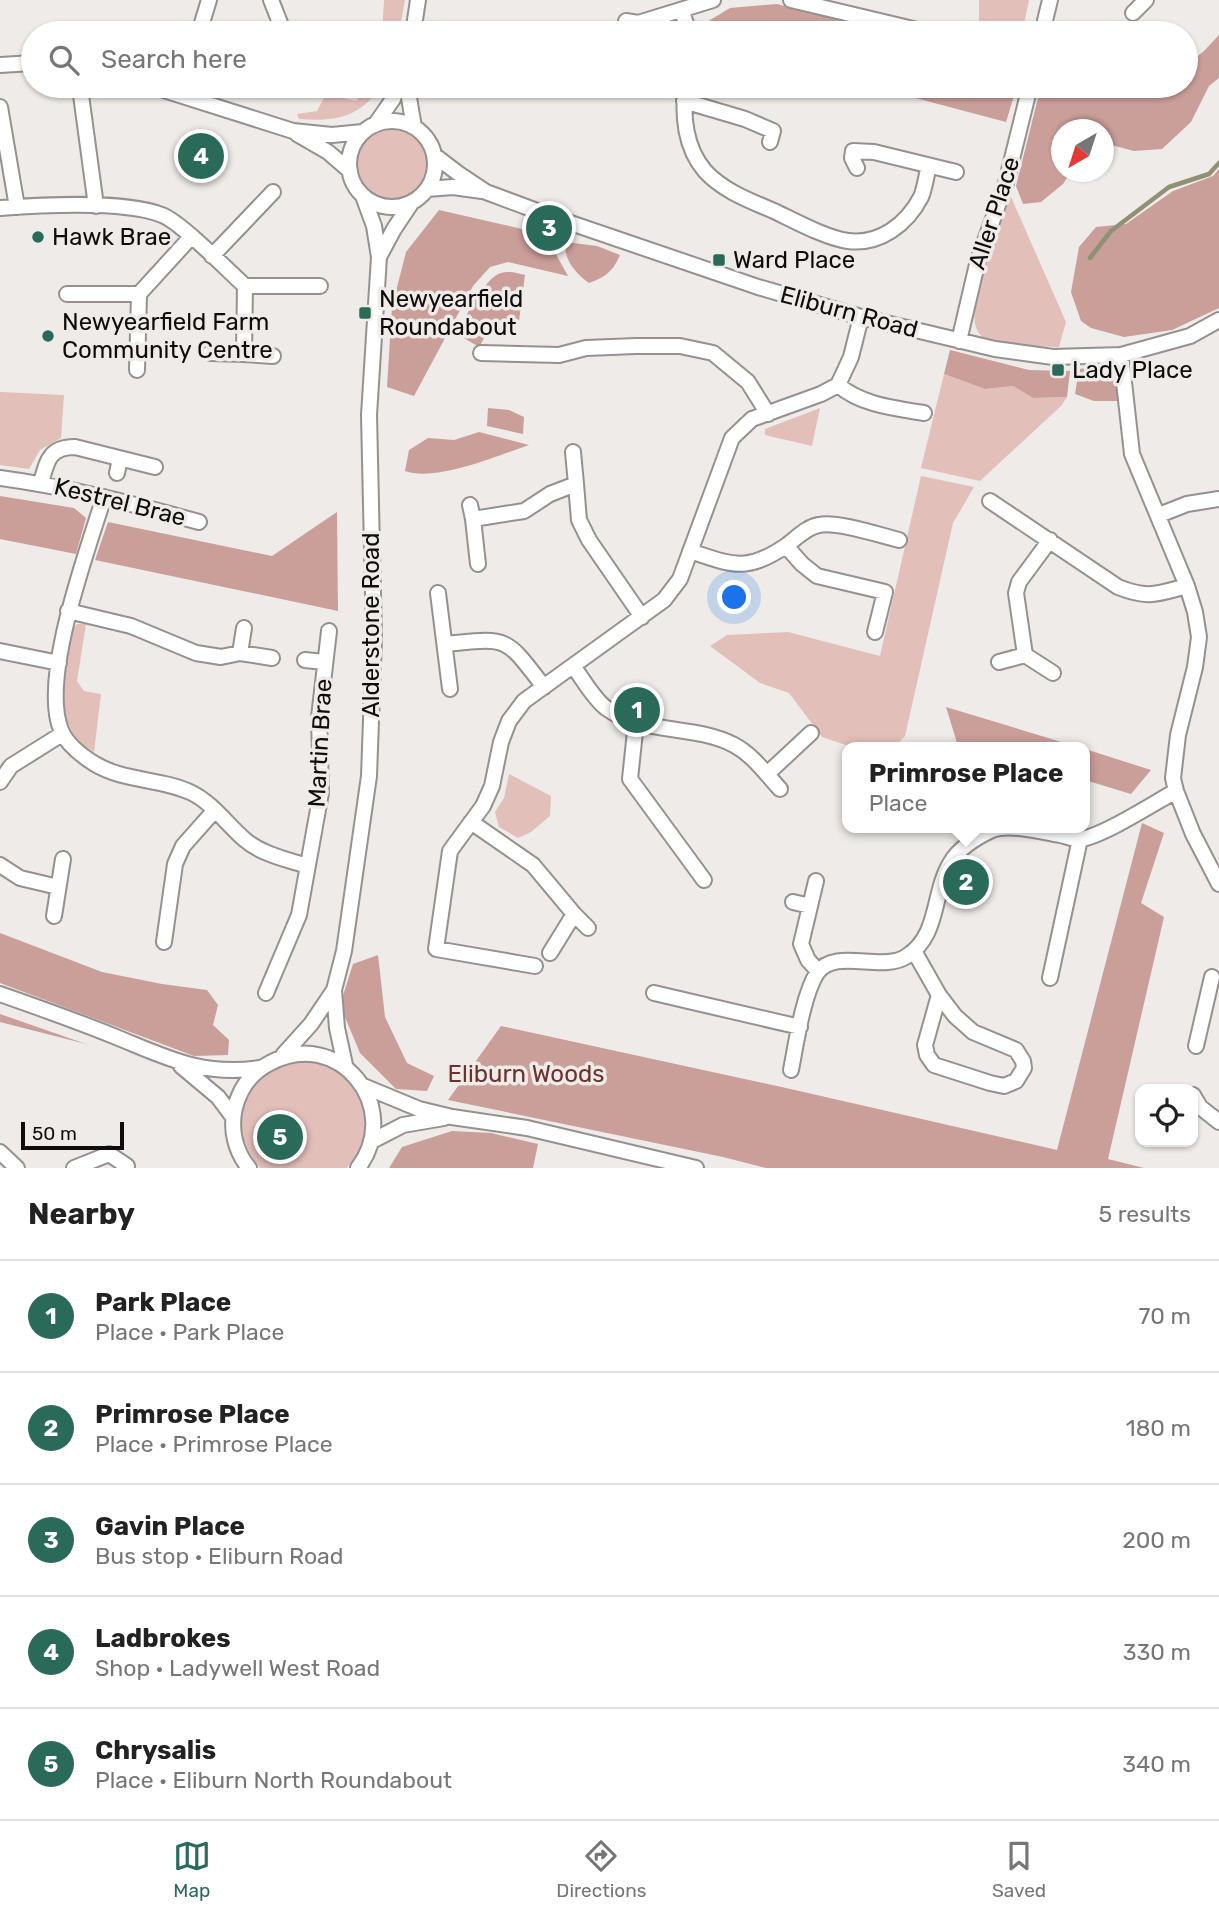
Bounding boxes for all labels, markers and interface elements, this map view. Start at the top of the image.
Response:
search box [21,21,1198,98]
icon: search [45,41,83,79]
text: Search here [101,44,247,75]
north arrow [1051,119,1114,182]
pin: 4 [178,130,224,182]
street label: Aller Place [963,153,1025,273]
pin: 3 [526,202,572,254]
place label: Hawk Brae [52,223,171,251]
marker: Hawk Brae [30,229,46,245]
place label: Ward Place [733,246,855,274]
marker: Ward Place [711,252,727,268]
street label: Eliburn Road [777,280,921,344]
place label: Newyearfield Roundabout [379,285,523,341]
marker: Newyearfield Roundabout [357,305,373,321]
place label: Newyearfield Farm Community Centre [62,308,273,364]
marker: Newyearfield Farm Community Centre [40,328,56,344]
place label: Lady Place [1072,356,1193,384]
marker: Lady Place [1050,362,1066,378]
street label: Kestrel Brae [51,472,189,532]
street label: Alderstone Road [357,533,385,717]
your location [717,580,751,614]
street label: Martin Brae [303,678,337,808]
pin: 1 [614,684,660,736]
popup [842,742,1090,833]
text: Primrose Place [869,758,1063,789]
text: Place [869,789,927,817]
pin: 2 [943,856,989,908]
park label: Eliburn Woods [448,1060,604,1088]
map controls [1135,1084,1198,1147]
button: locate [1135,1084,1198,1147]
pin: 5 [257,1111,303,1163]
scale bar [21,1119,124,1151]
text: 50 m [32,1122,77,1145]
text: Nearby [28,1196,135,1232]
text: 5 results [1098,1200,1191,1228]
text: Park Place [95,1287,231,1318]
text: 1 [45,1302,57,1330]
text: 70 m [1139,1302,1191,1330]
text: Place · Park Place [95,1318,284,1346]
text: Primrose Place [95,1399,290,1430]
text: 2 [44,1414,58,1442]
text: 180 m [1126,1414,1191,1442]
text: Place · Primrose Place [95,1430,333,1458]
text: Gavin Place [95,1511,245,1542]
text: 3 [43,1526,59,1554]
text: 200 m [1122,1526,1191,1554]
text: Bus stop · Eliburn Road [95,1542,344,1570]
text: Ladbrokes [95,1623,231,1654]
text: 4 [43,1638,59,1666]
text: 330 m [1123,1638,1191,1666]
text: Shop · Ladywell West Road [95,1654,380,1682]
text: Chrysalis [95,1735,216,1766]
text: 5 [44,1750,58,1778]
text: 340 m [1122,1750,1191,1778]
text: Place · Eliburn North Roundabout [95,1766,452,1794]
tab: Map [173,1837,211,1902]
tab: Directions [556,1837,646,1902]
tab: Saved [992,1837,1046,1902]

